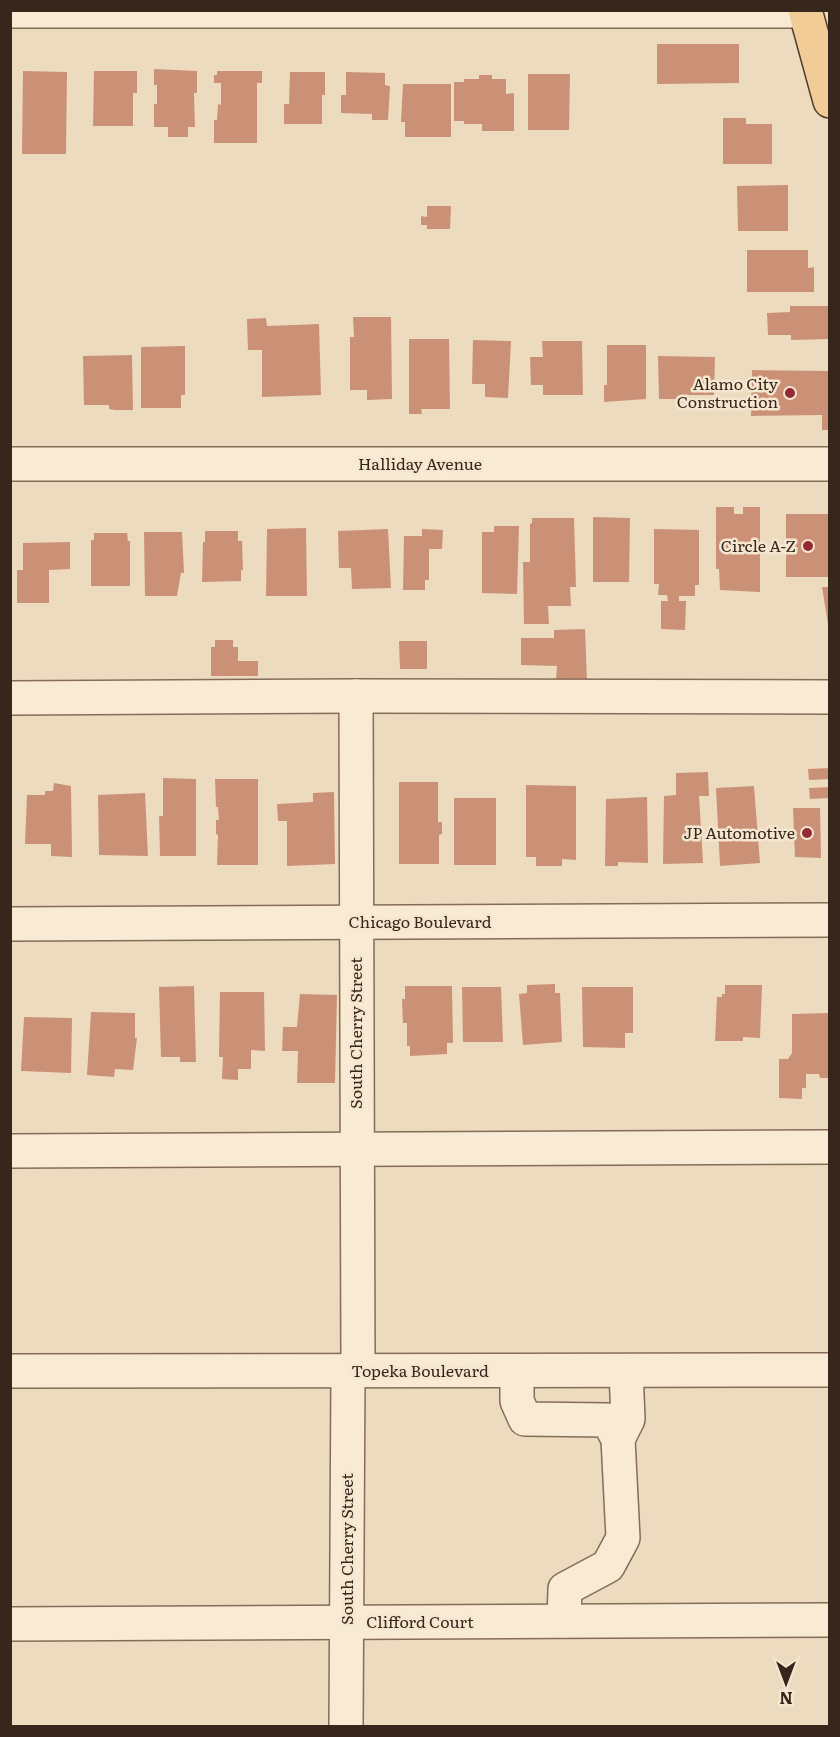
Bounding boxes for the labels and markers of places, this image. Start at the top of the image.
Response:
place label: Alamo City Construction [677,371,779,413]
marker: Alamo City Construction [783,386,797,400]
place label: Circle A-Z [721,533,796,557]
marker: Circle A-Z [801,539,815,553]
place label: JP Automotive [684,820,795,844]
marker: JP Automotive [800,826,814,840]

